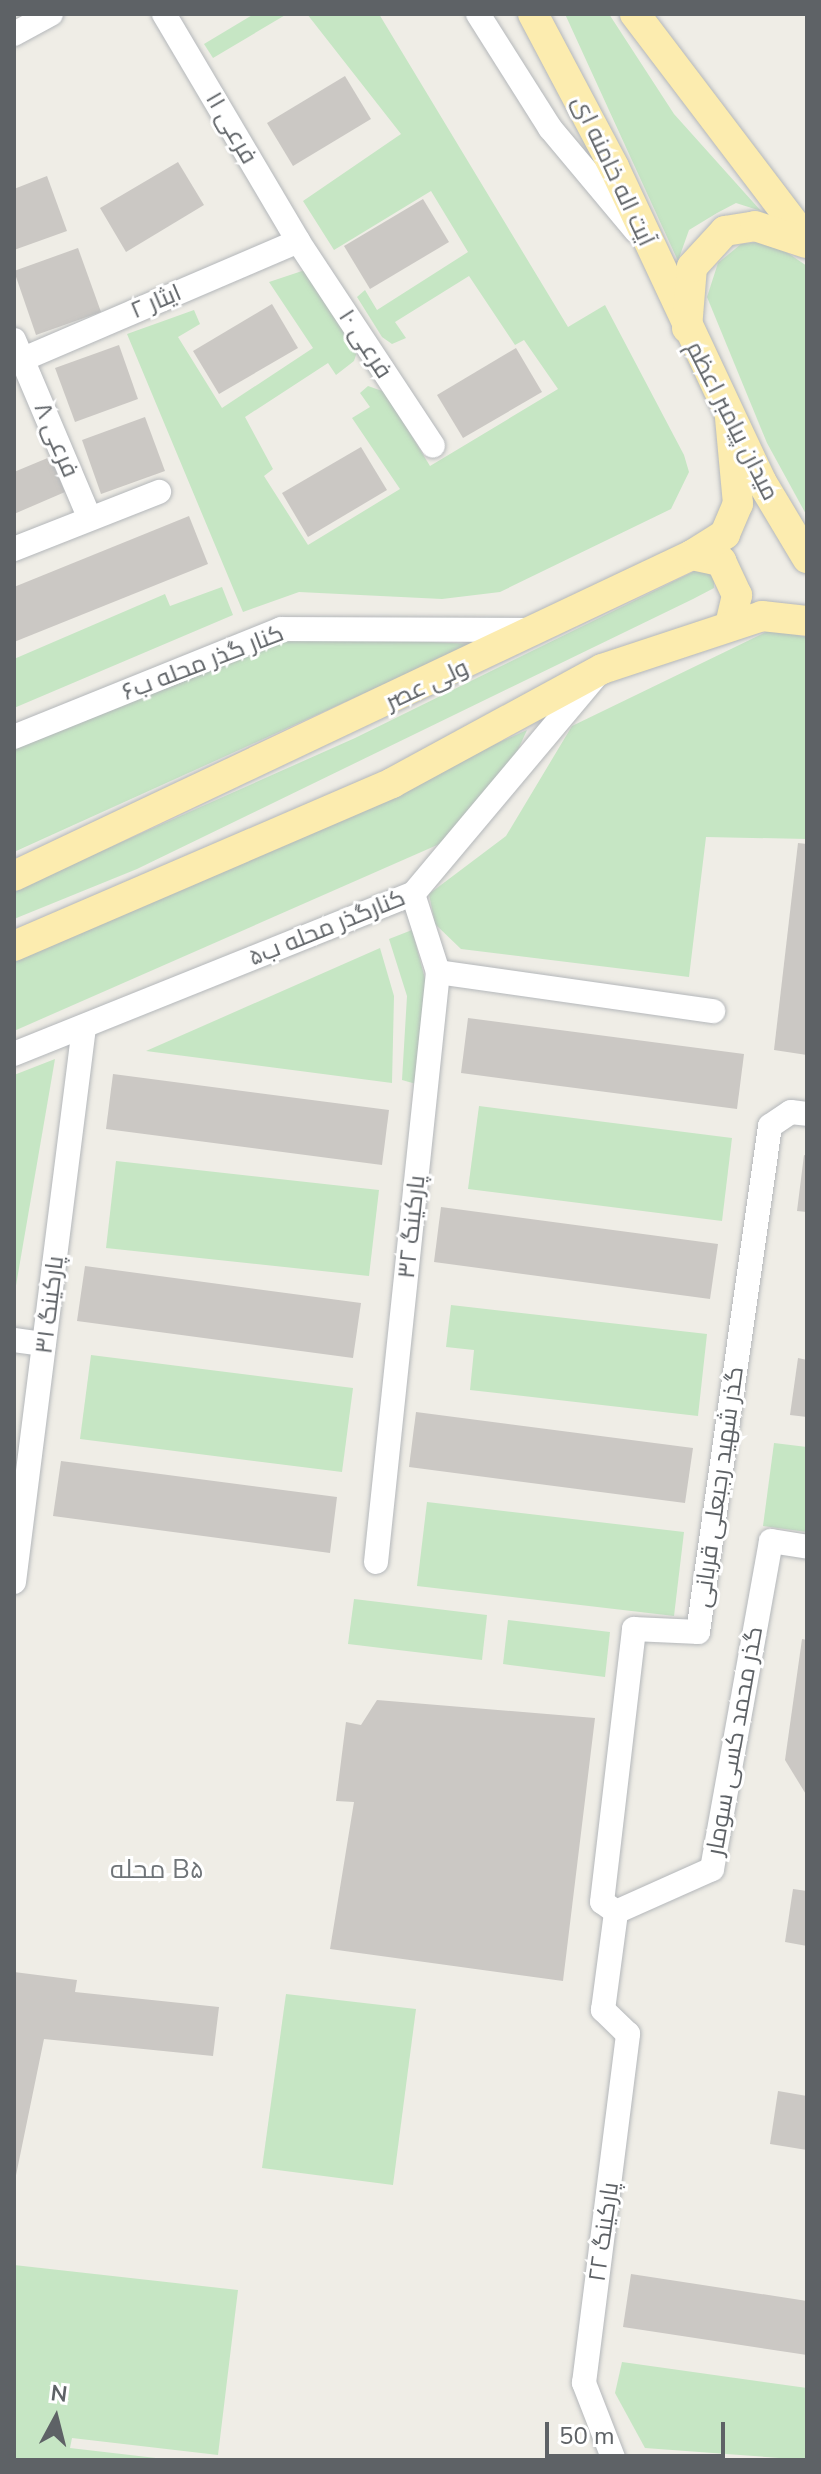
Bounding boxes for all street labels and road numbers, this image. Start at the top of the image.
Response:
street label: فرعی ۱۱ [199,87,263,169]
street label: آیت اله خامنه ای [566,91,660,251]
street label: ایثار ۲ [126,279,186,325]
street label: فرعی ۱۰ [332,304,398,384]
street label: میدان پیامبر اعظم [680,337,784,505]
street label: فرعی ۸ [27,398,85,482]
street label: کنار گذر محله ب۶ [118,619,288,707]
street label: ولی عصر [381,653,473,717]
street label: کنارگذر محله ب۵ [245,883,409,973]
street label: پارکینگ ۳۲ [392,1174,432,1280]
street label: پارکینگ ۳۱ [30,1254,70,1356]
street label: گذر شهید رجبعلی قربانی [688,1365,750,1609]
street label: گذر محمد کسی سومار [701,1624,769,1858]
street label: پارکینگ ۲۲ [583,2180,625,2284]

